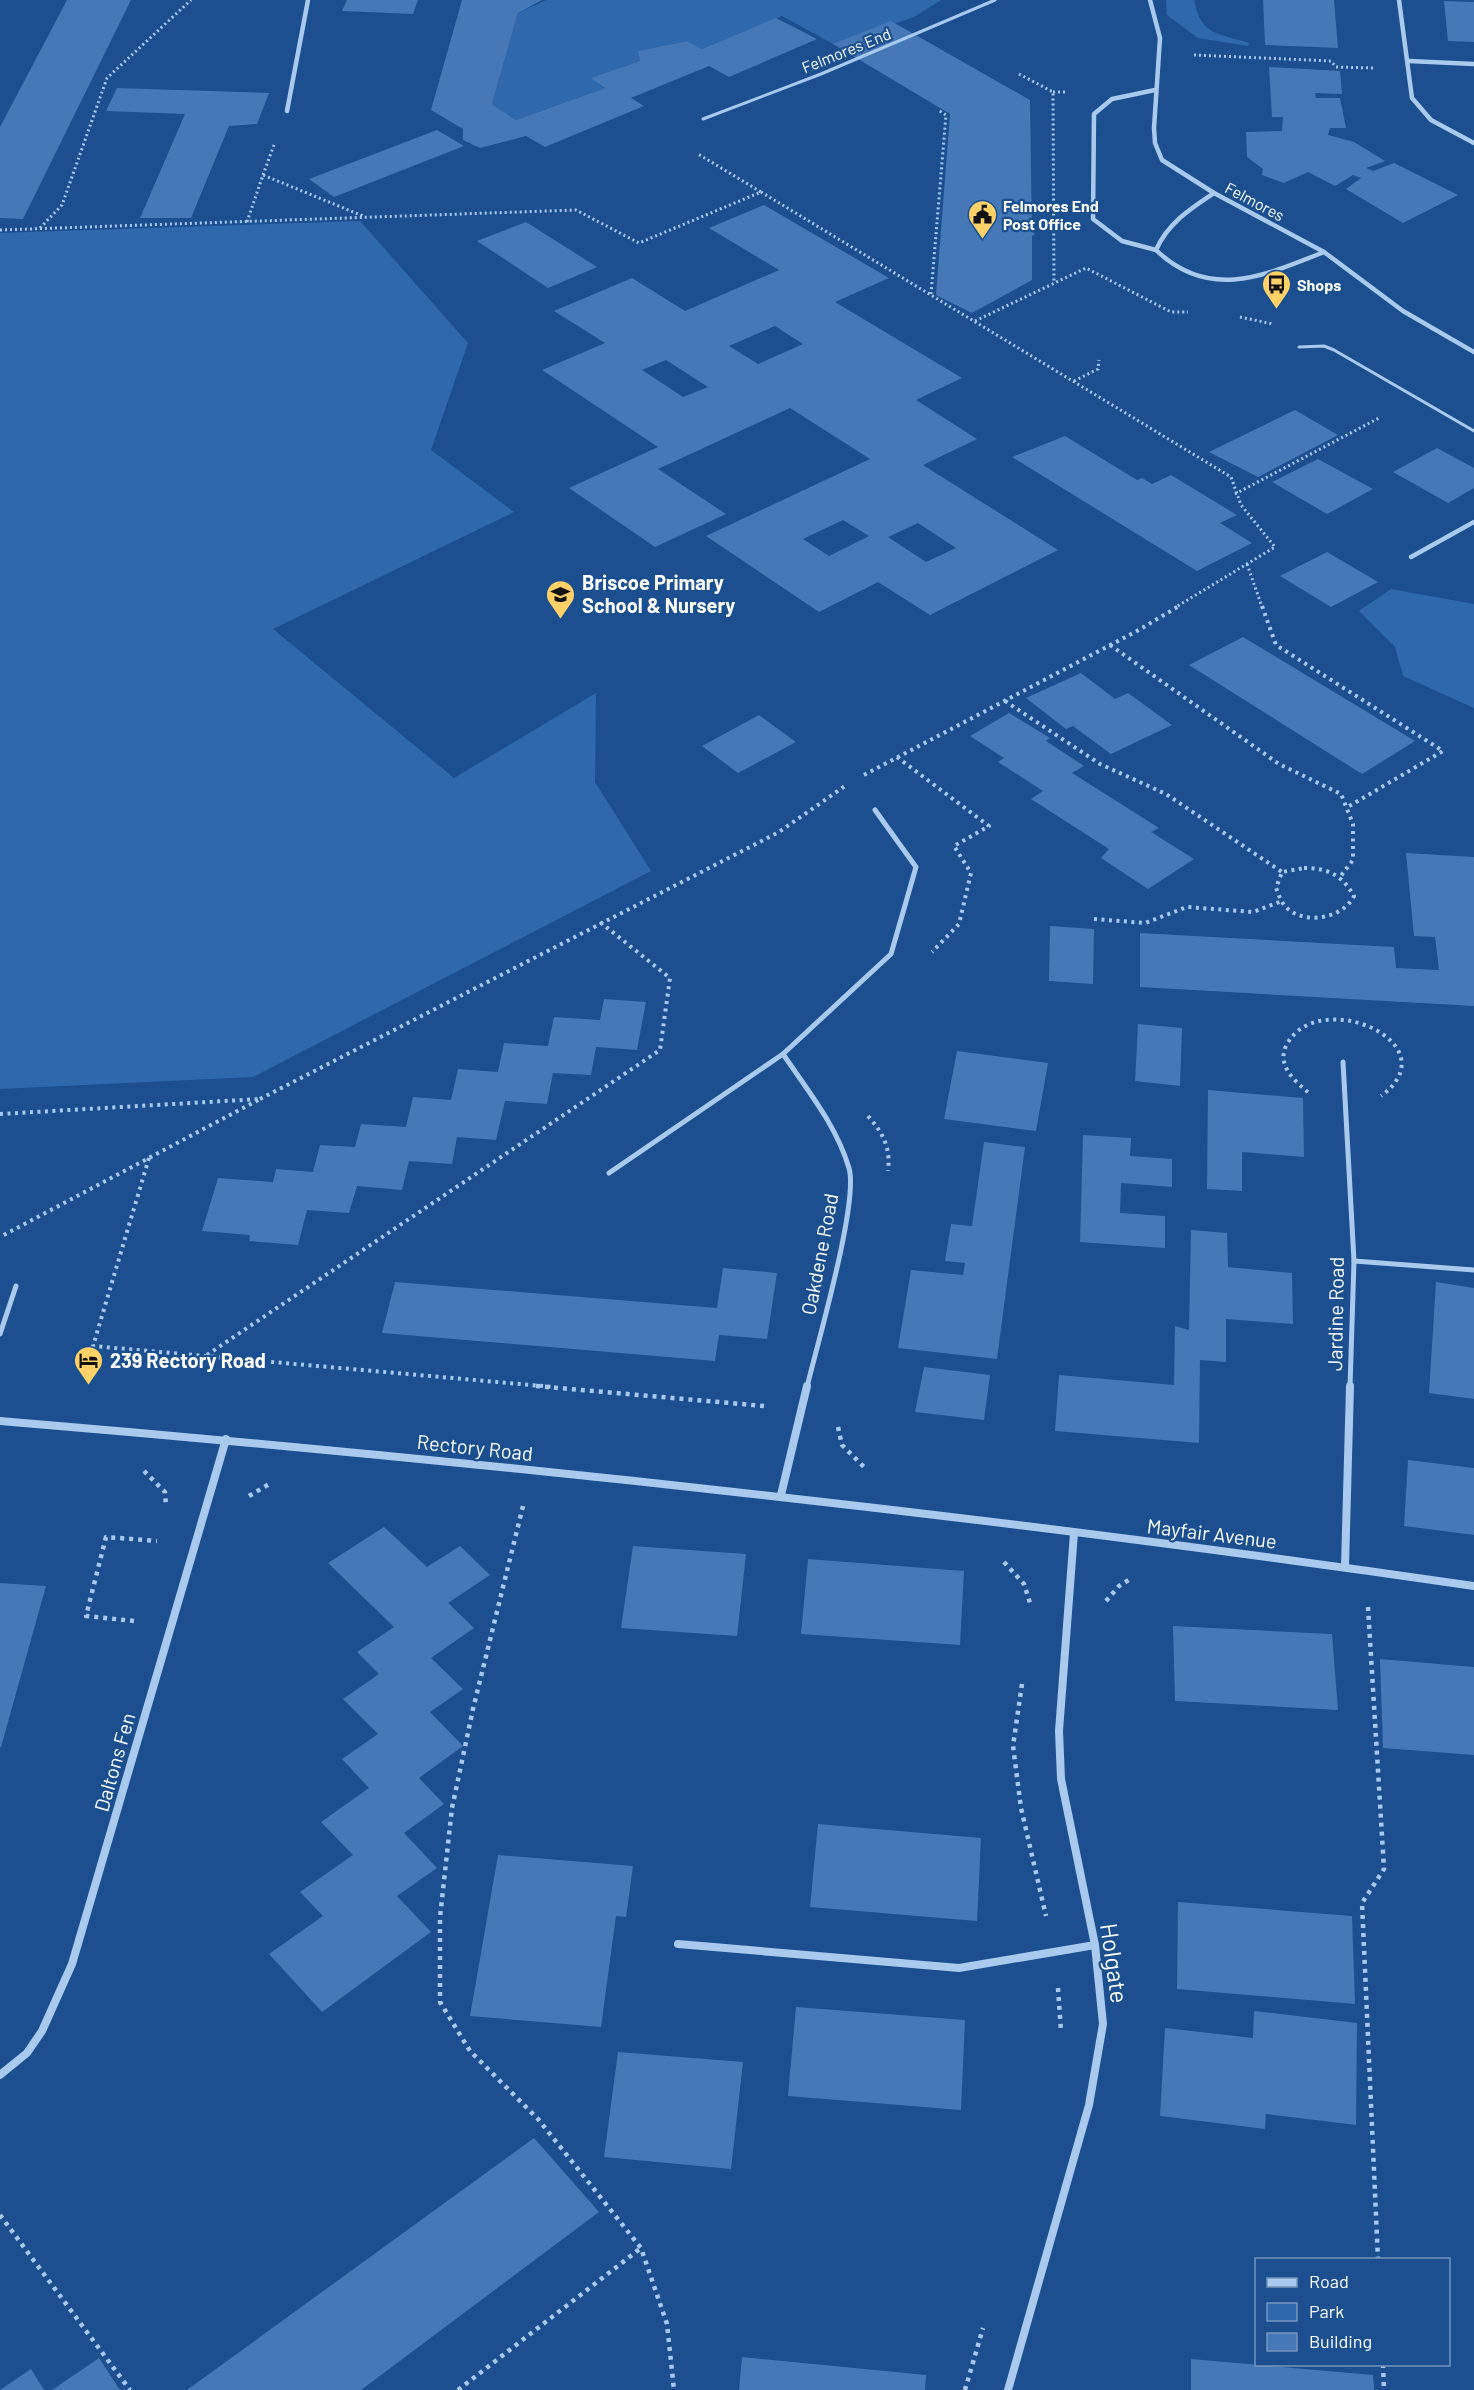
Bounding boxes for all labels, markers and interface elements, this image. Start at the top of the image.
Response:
street label: Felmores End [799,24,893,76]
street label: Felmores [1222,178,1288,224]
place label: Felmores End Post Office [1003,196,1099,233]
public building icon: Felmores End Post Office [966,198,998,240]
bus stop icon: Shops [1260,268,1292,310]
place label: Shops [1297,275,1341,294]
place label: Briscoe Primary School & Nursery [582,570,735,617]
school or university icon: Briscoe Primary School & Nursery [545,578,577,620]
street label: Oakdene Road [795,1191,843,1317]
street label: Jardine Road [1322,1257,1348,1371]
hotel icon: 239 Rectory Road [73,1344,105,1386]
place label: 239 Rectory Road [110,1348,266,1372]
street label: Rectory Road [416,1429,534,1465]
street label: Mayfair Avenue [1146,1513,1278,1553]
street label: Daltons Fen [88,1710,140,1814]
street label: Holgate [1095,1921,1135,2005]
legend [1255,2258,1450,2366]
text: Road [1309,2270,1349,2292]
text: Park [1309,2300,1344,2322]
text: Building [1309,2330,1372,2352]

